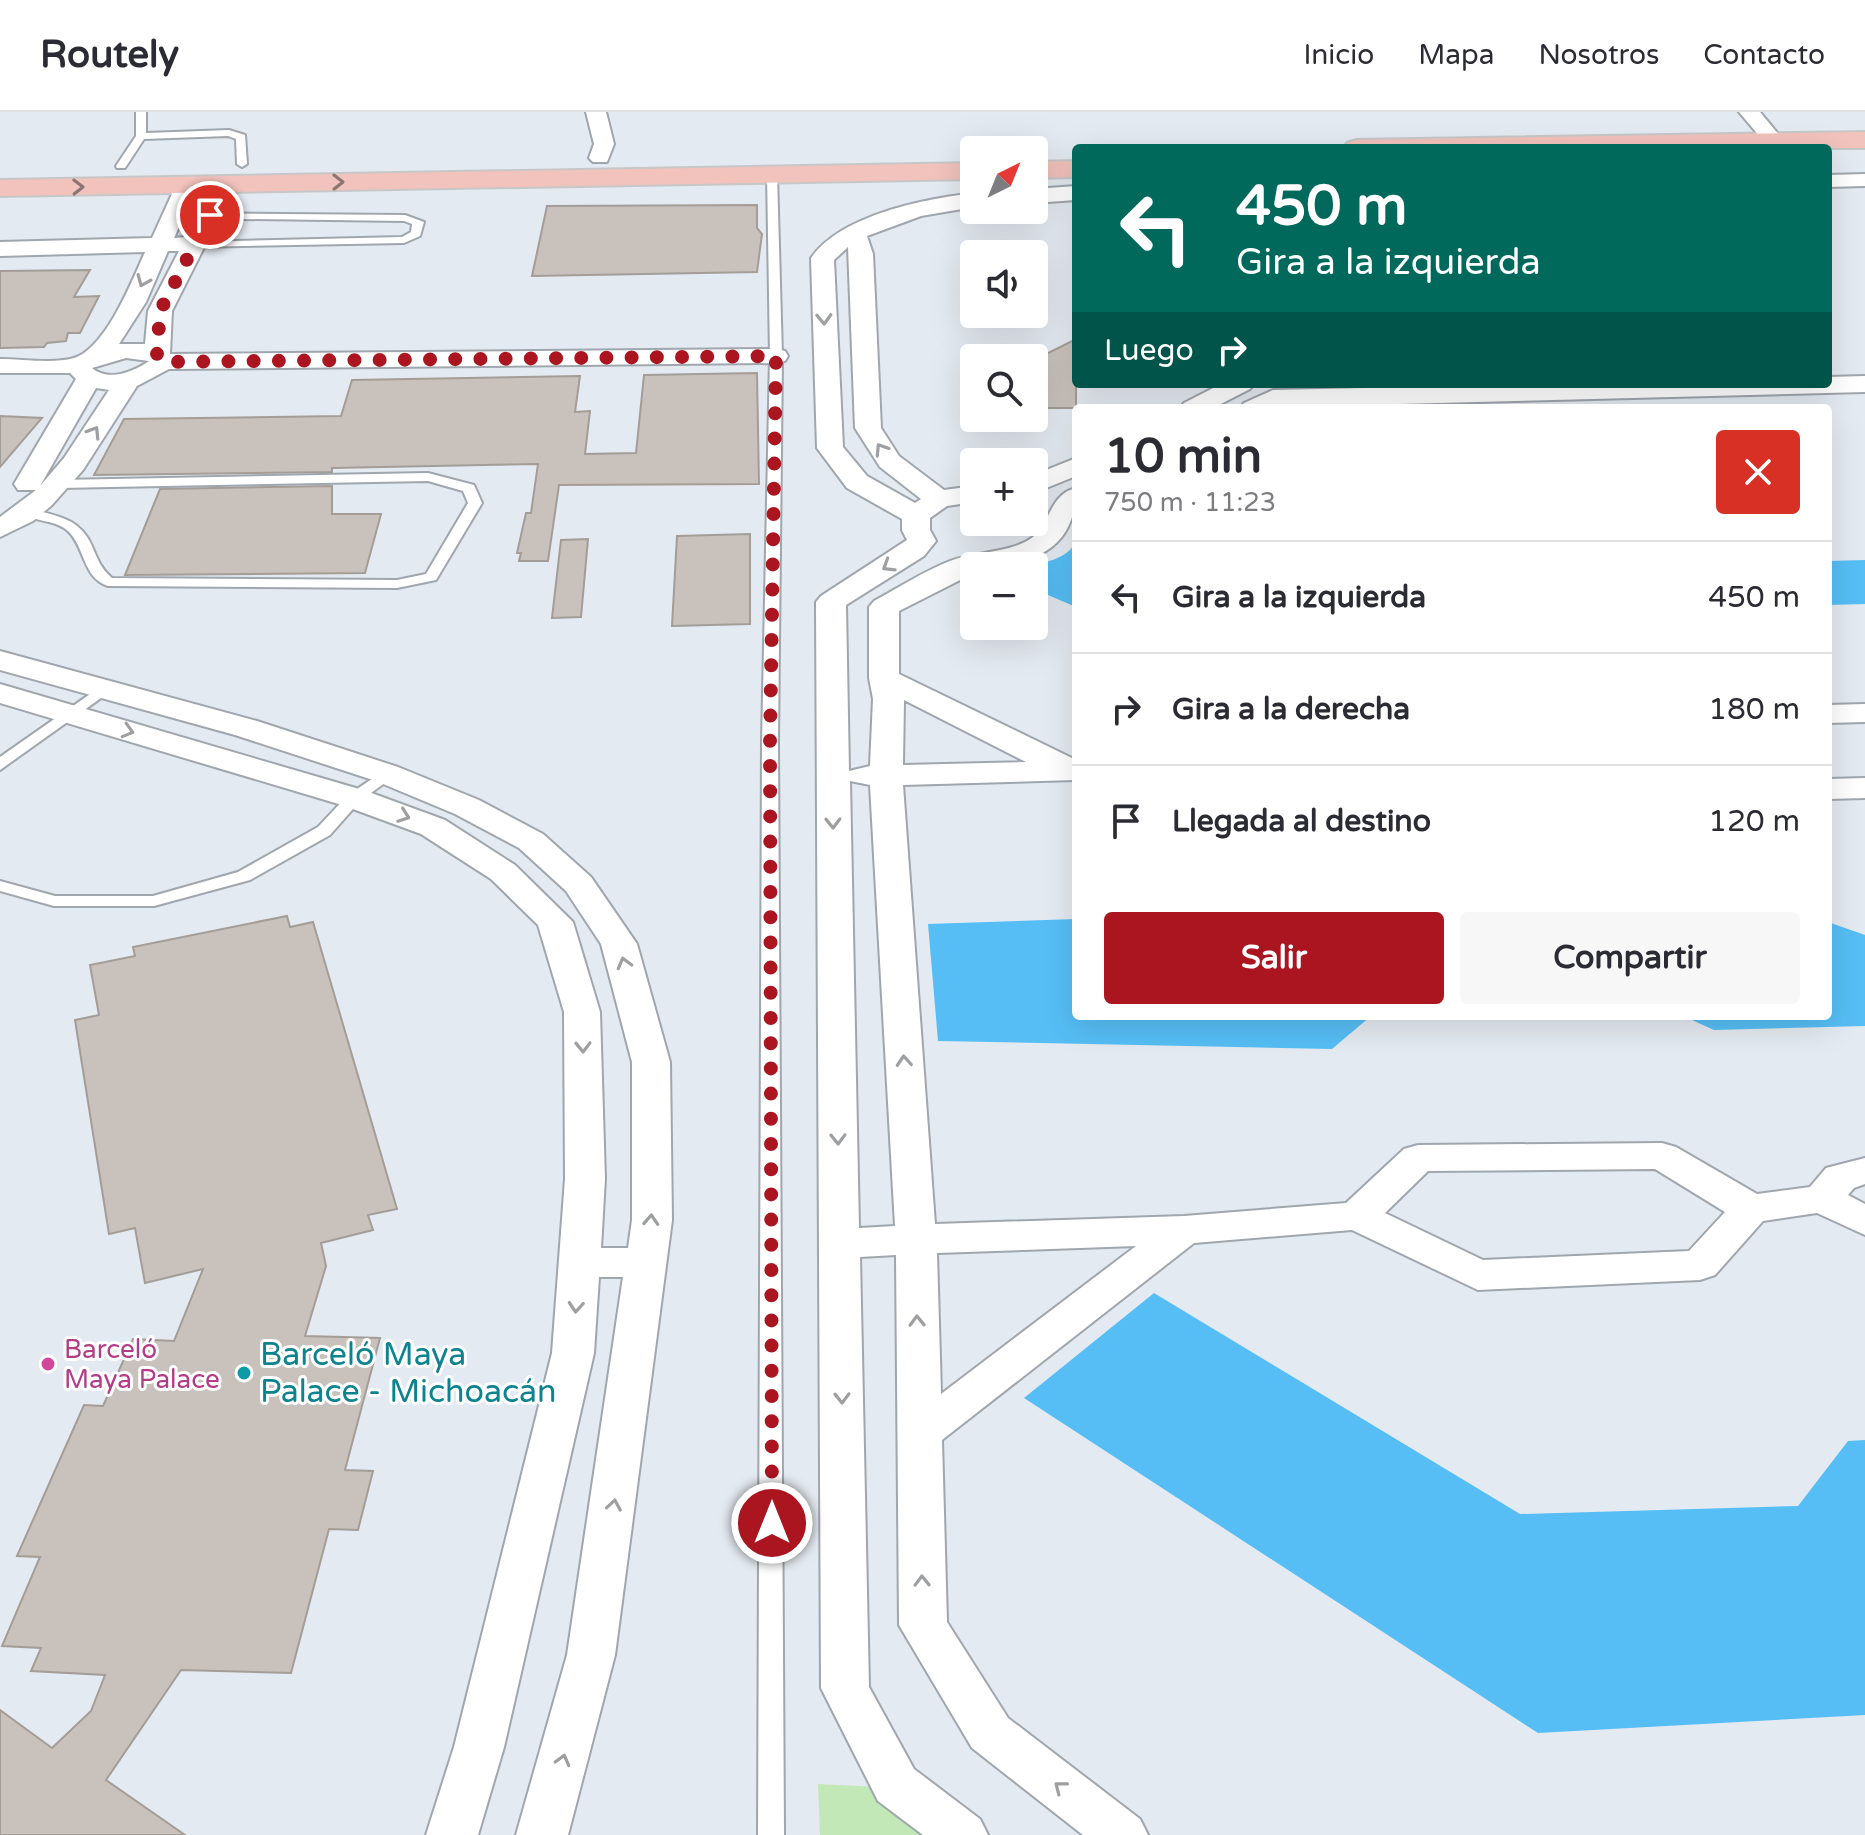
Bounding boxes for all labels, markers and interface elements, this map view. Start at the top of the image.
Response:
text: Routely [40,32,179,78]
text: Inicio [1304,38,1374,72]
text: Mapa [1418,38,1494,72]
text: Nosotros [1538,38,1659,72]
text: Contacto [1703,38,1825,72]
north arrow [960,136,1048,224]
map controls [960,136,1048,640]
one-way arrow [332,173,345,190]
text: 450 m [1236,173,1407,240]
icon: left [1104,176,1208,280]
one-way arrow [72,178,85,195]
pin [176,181,244,249]
icon: arrive [188,193,232,237]
button: sound [960,240,1048,328]
text: Gira a la izquierda [1236,241,1541,284]
one-way arrow [136,273,152,287]
one-way arrow [816,313,833,326]
icon: right [1210,328,1254,372]
text: Luego [1104,332,1194,369]
button: search [960,344,1048,432]
one-way arrow [84,426,100,441]
text: 10 min [1104,428,1262,486]
button: close [1716,430,1800,514]
one-way arrow [876,443,891,457]
button: + [960,448,1048,536]
text: 750 m · 11:23 [1104,487,1276,518]
button: − [960,552,1048,640]
one-way arrow [882,557,897,572]
icon: left [1104,575,1148,619]
text: Gira a la izquierda [1172,579,1426,616]
text: 450 m [1708,579,1800,616]
icon: right [1104,687,1148,731]
text: Gira a la derecha [1172,691,1410,728]
text: 180 m [1708,691,1800,728]
one-way arrow [121,722,135,738]
icon: arrive [1104,799,1148,843]
text: Llegada al destino [1172,803,1431,840]
text: 120 m [1708,803,1800,840]
one-way arrow [396,806,410,823]
one-way arrow [825,817,842,830]
button: Salir [1104,912,1444,1004]
button: Compartir [1460,912,1800,1004]
one-way arrow [617,957,634,971]
one-way arrow [574,1041,591,1054]
one-way arrow [896,1054,913,1067]
one-way arrow [830,1133,847,1146]
one-way arrow [642,1213,659,1226]
one-way arrow [568,1301,585,1314]
one-way arrow [909,1314,926,1327]
place label: Barceló Maya Palace [64,1334,220,1395]
place label: Barceló Maya Palace - Michoacán [260,1336,556,1411]
marker: Barceló Maya Palace [39,1355,57,1373]
marker: Barceló Maya Palace - Michoacán [235,1364,253,1382]
one-way arrow [833,1392,851,1405]
position arrow [730,1481,814,1565]
one-way arrow [605,1499,622,1512]
one-way arrow [913,1574,931,1587]
one-way arrow [553,1753,570,1767]
one-way arrow [1054,1783,1069,1797]

